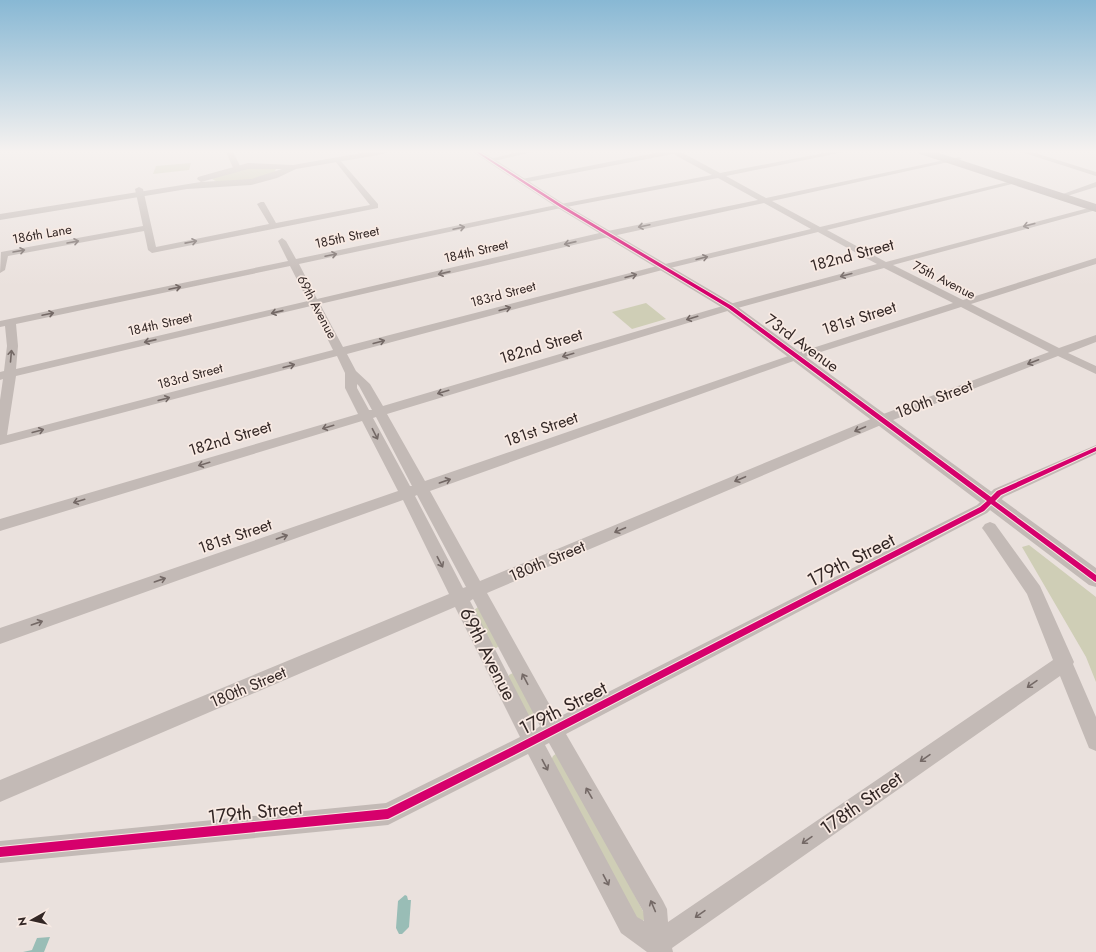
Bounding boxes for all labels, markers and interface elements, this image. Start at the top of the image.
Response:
street label: 186th Lane [11,219,73,249]
street label: 185th Street [313,221,382,253]
one-way arrow [1023,222,1036,229]
one-way arrow [452,223,465,231]
one-way arrow [638,223,651,231]
street label: 182nd Street [808,233,896,277]
street label: 184th Street [442,234,511,268]
one-way arrow [66,237,79,245]
one-way arrow [184,238,197,246]
one-way arrow [564,240,577,248]
one-way arrow [12,247,25,255]
one-way arrow [324,250,337,258]
one-way arrow [695,254,708,261]
street label: 75th Avenue [909,256,979,304]
one-way arrow [437,269,450,277]
street label: 69th Avenue [292,272,342,342]
one-way arrow [624,272,637,279]
one-way arrow [840,272,853,279]
street label: 183rd Street [468,276,539,312]
one-way arrow [168,283,181,291]
street label: 181st Street [819,295,899,341]
one-way arrow [498,305,511,312]
street label: 184th Street [126,307,195,341]
one-way arrow [271,308,284,316]
street label: 73rd Avenue [760,308,844,378]
one-way arrow [41,310,54,318]
one-way arrow [686,315,699,322]
street label: 182nd Street [497,322,585,370]
one-way arrow [144,338,157,345]
one-way arrow [372,338,385,345]
one-way arrow [8,350,15,363]
one-way arrow [562,352,575,359]
street label: 183rd Street [155,358,226,394]
one-way arrow [1028,358,1040,366]
one-way arrow [283,362,296,369]
street label: 180th Street [892,374,976,424]
one-way arrow [437,389,450,396]
one-way arrow [157,394,170,402]
street label: 181st Street [501,406,581,452]
street label: 182nd Street [186,414,274,462]
one-way arrow [322,424,335,431]
one-way arrow [854,425,866,433]
one-way arrow [31,427,44,435]
one-way arrow [372,427,380,439]
one-way arrow [197,461,210,468]
one-way arrow [438,476,450,484]
one-way arrow [735,476,747,484]
one-way arrow [73,498,86,505]
street label: 181st Street [195,513,275,559]
street label: 179th Street [803,526,900,594]
one-way arrow [615,527,627,534]
one-way arrow [276,533,288,541]
street label: 180th Street [505,535,589,587]
one-way arrow [437,556,445,568]
one-way arrow [153,576,165,584]
street label: 69th Avenue [453,603,523,705]
one-way arrow [30,619,43,626]
street label: 180th Street [206,661,290,713]
one-way arrow [521,673,529,685]
street label: 179th Street [515,674,612,742]
one-way arrow [1027,680,1038,688]
one-way arrow [920,754,931,762]
one-way arrow [542,759,549,771]
street label: 178th Street [815,765,908,841]
one-way arrow [584,787,592,799]
street label: 179th Street [206,794,304,830]
one-way arrow [802,836,813,844]
one-way arrow [602,874,610,886]
north arrow [12,900,52,940]
one-way arrow [649,900,656,912]
one-way arrow [695,910,706,918]
text: N [14,916,31,927]

